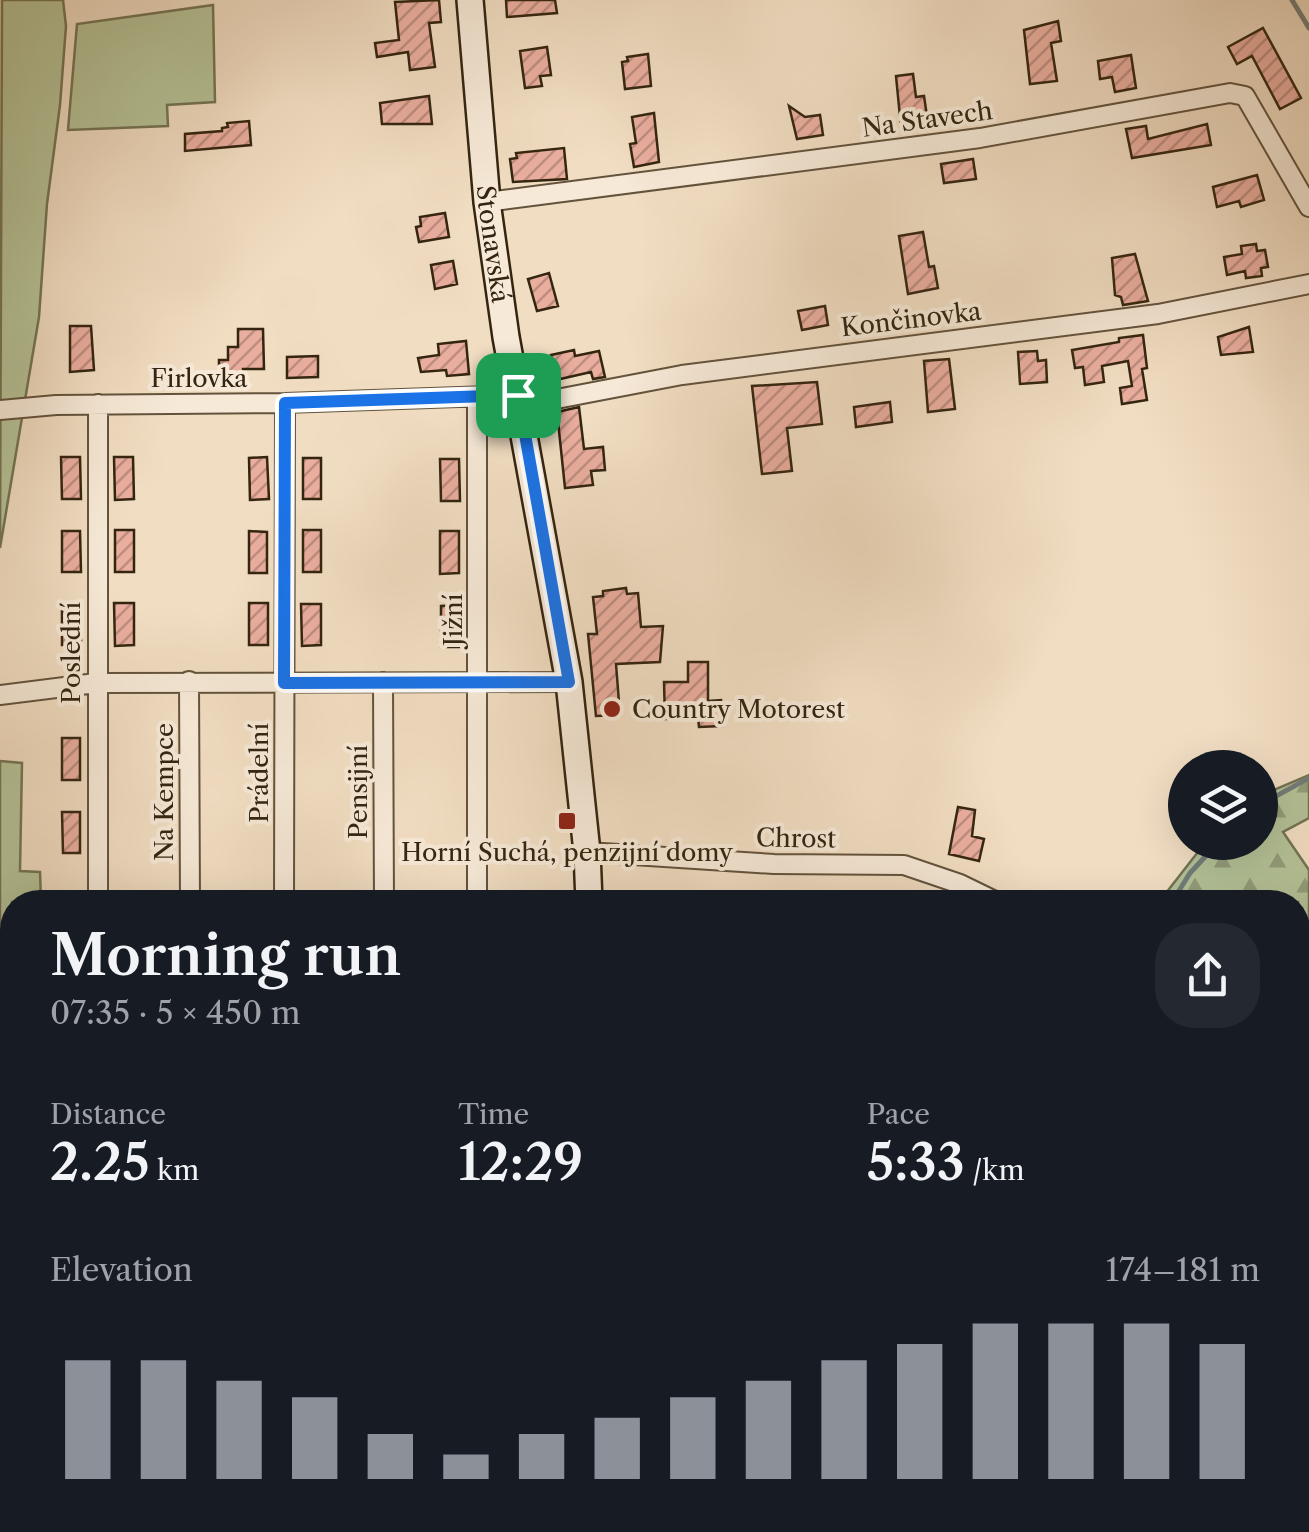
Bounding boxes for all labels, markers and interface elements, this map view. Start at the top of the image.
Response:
street label: Na Stavech [860,95,995,144]
street label: Stonavská [470,184,516,306]
street label: Končinovka [839,295,984,343]
pin [476,353,561,438]
street label: Firlovka [151,363,248,394]
icon: arrive [491,368,546,423]
street label: Jižní [438,593,469,650]
street label: Poslední [56,602,87,704]
place label: Country Motorest [632,694,845,725]
marker: Country Motorest [601,698,623,720]
street label: Na Kempce [149,723,180,861]
street label: Prádelní [244,723,275,823]
street label: Pensijní [343,744,374,839]
map controls [1168,750,1278,860]
button: layers [1168,750,1278,860]
marker: Horní Suchá, penzijní domy [556,810,578,832]
street label: Chrost [756,822,836,855]
place label: Horní Suchá, penzijní domy [401,837,734,868]
text: Morning run [50,922,401,989]
button: share [1155,923,1260,1028]
text: 07:35 · 5 × 450 m [50,993,301,1032]
text: Distance [50,1097,166,1131]
text: Time [458,1097,529,1131]
text: Pace [867,1097,930,1131]
text: 2.25 [50,1131,150,1193]
text: 12:29 [458,1131,583,1193]
text: 5:33 [867,1131,965,1193]
text: km [150,1153,199,1187]
text: /km [965,1153,1025,1187]
text: Elevation [50,1250,193,1289]
text: 174–181 m [1106,1250,1260,1289]

